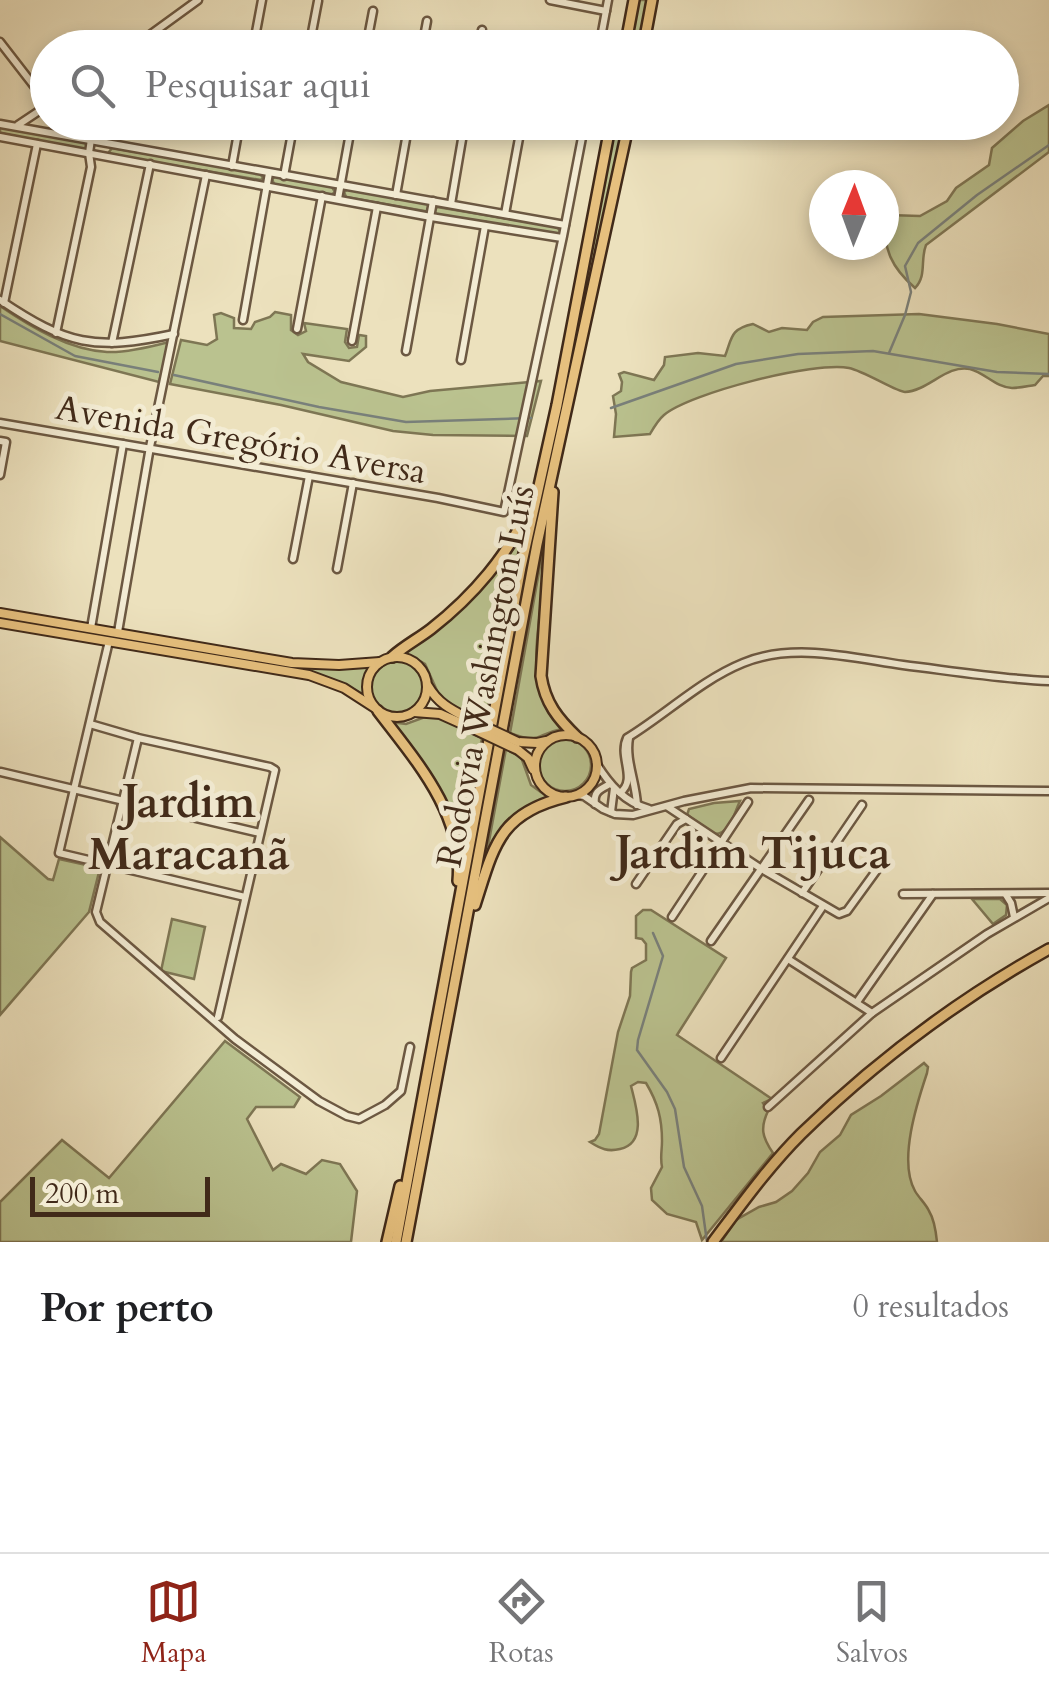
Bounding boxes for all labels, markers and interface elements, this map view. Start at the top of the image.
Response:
search box [30,30,1019,140]
icon: search [65,58,120,113]
text: Pesquisar aqui [145,59,371,111]
north arrow [809,170,899,260]
street label: Avenida Gregório Aversa [52,384,430,496]
street label: Rodovia Washington Luís [425,481,547,871]
district label: Jardim Maracanã [88,772,290,885]
district label: Jardim Tijuca [609,823,891,884]
scale bar [30,1172,210,1216]
text: 200 m [45,1175,119,1213]
text: Por perto [40,1279,214,1336]
text: 0 resultados [852,1285,1009,1329]
tab: Mapa [141,1574,207,1672]
tab: Rotas [489,1574,554,1672]
tab: Salvos [836,1574,908,1672]

